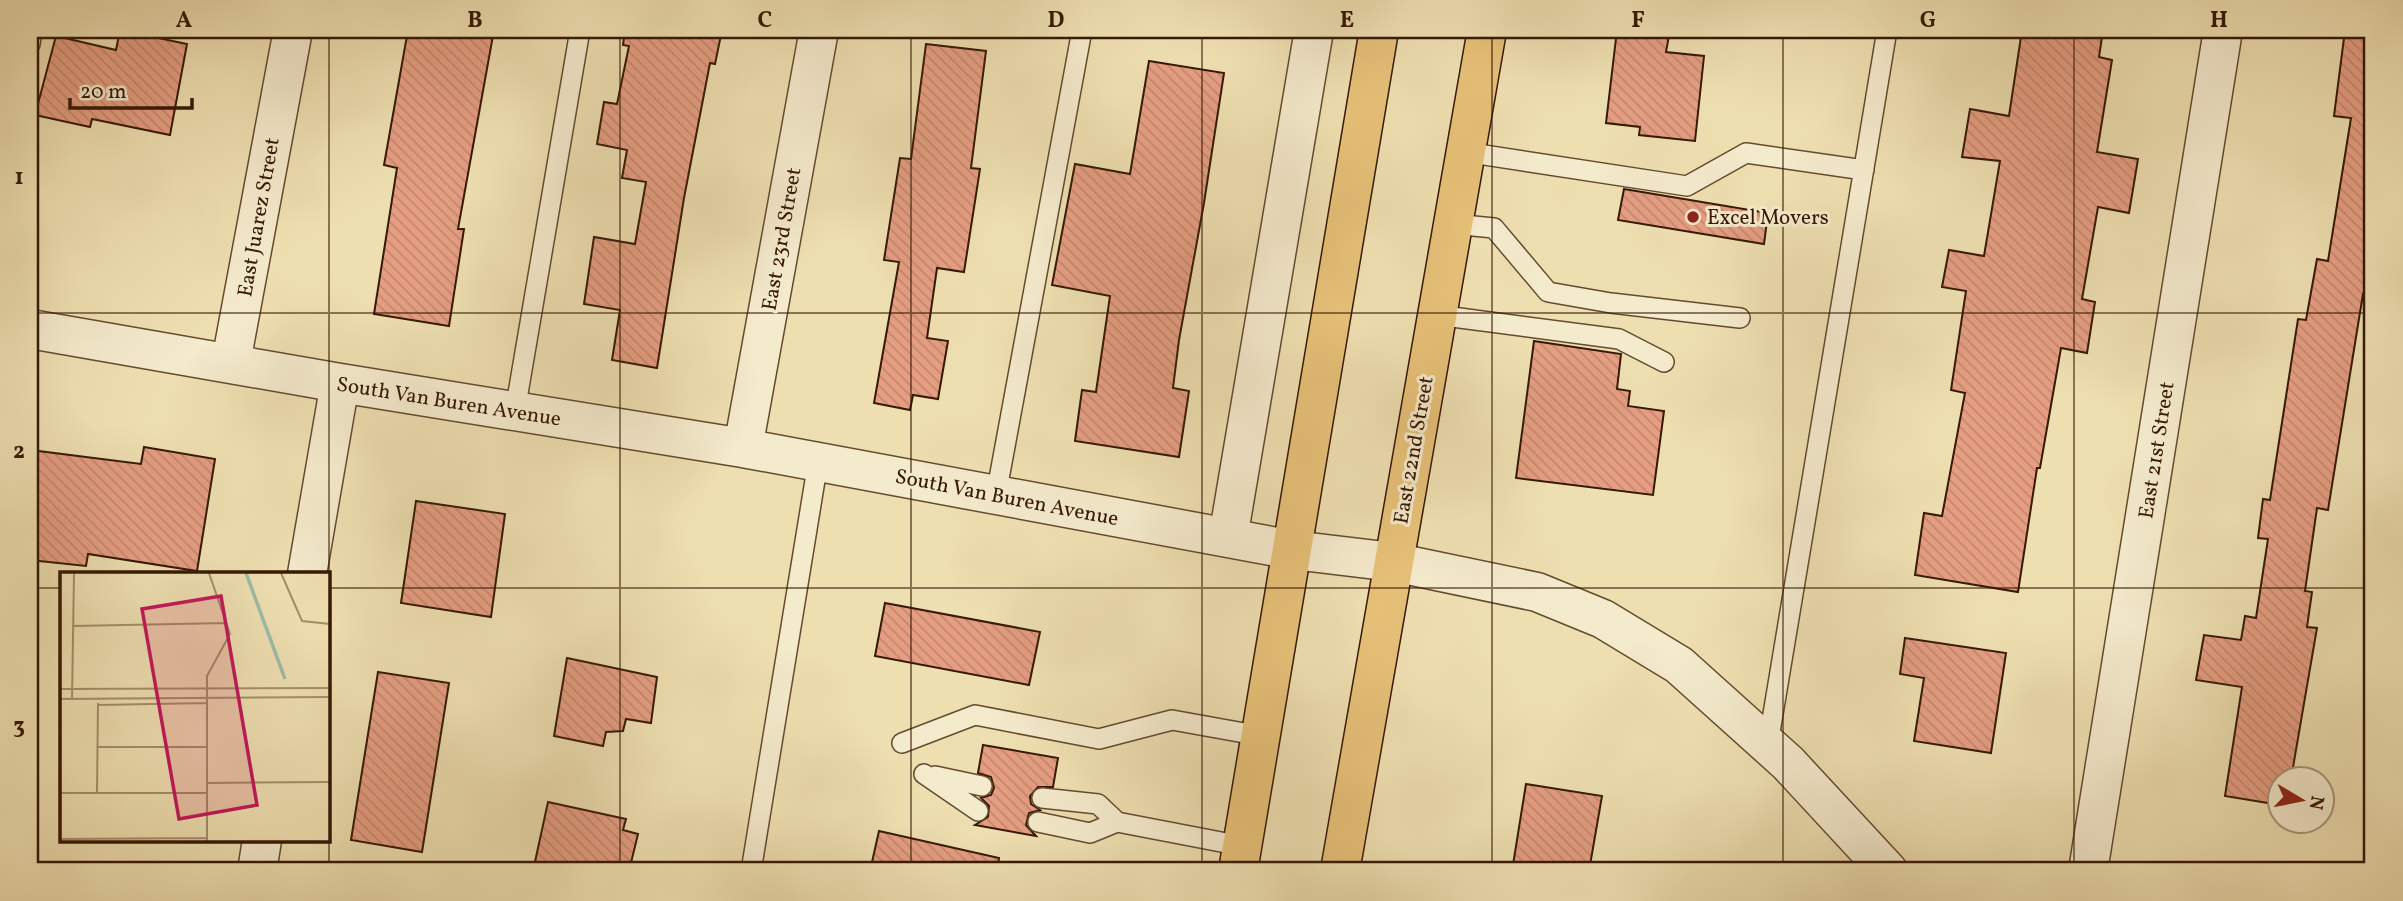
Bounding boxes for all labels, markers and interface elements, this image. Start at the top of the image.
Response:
text: A [176,5,192,37]
text: B [467,5,483,37]
text: C [758,5,772,37]
text: D [1048,5,1065,37]
text: E [1340,5,1354,37]
text: F [1631,5,1645,37]
text: G [1920,5,1936,37]
text: H [2210,5,2228,37]
scale bar [70,66,192,110]
text: 20 m [80,78,126,107]
street label: East Juarez Street [231,135,288,299]
text: 1 [14,162,24,194]
street label: East 23rd Street [756,165,809,313]
place label: Excel Movers [1707,204,1829,233]
marker: Excel Movers [1685,209,1701,225]
street label: South Van Buren Avenue [334,370,563,435]
street label: East 22nd Street [1387,374,1442,527]
street label: East 21st Street [2132,379,2183,521]
text: 2 [13,436,25,468]
street label: South Van Buren Avenue [893,463,1121,534]
inset map [60,572,329,842]
text: 3 [13,711,25,743]
north arrow [2266,764,2336,834]
text: N [2302,794,2330,812]

